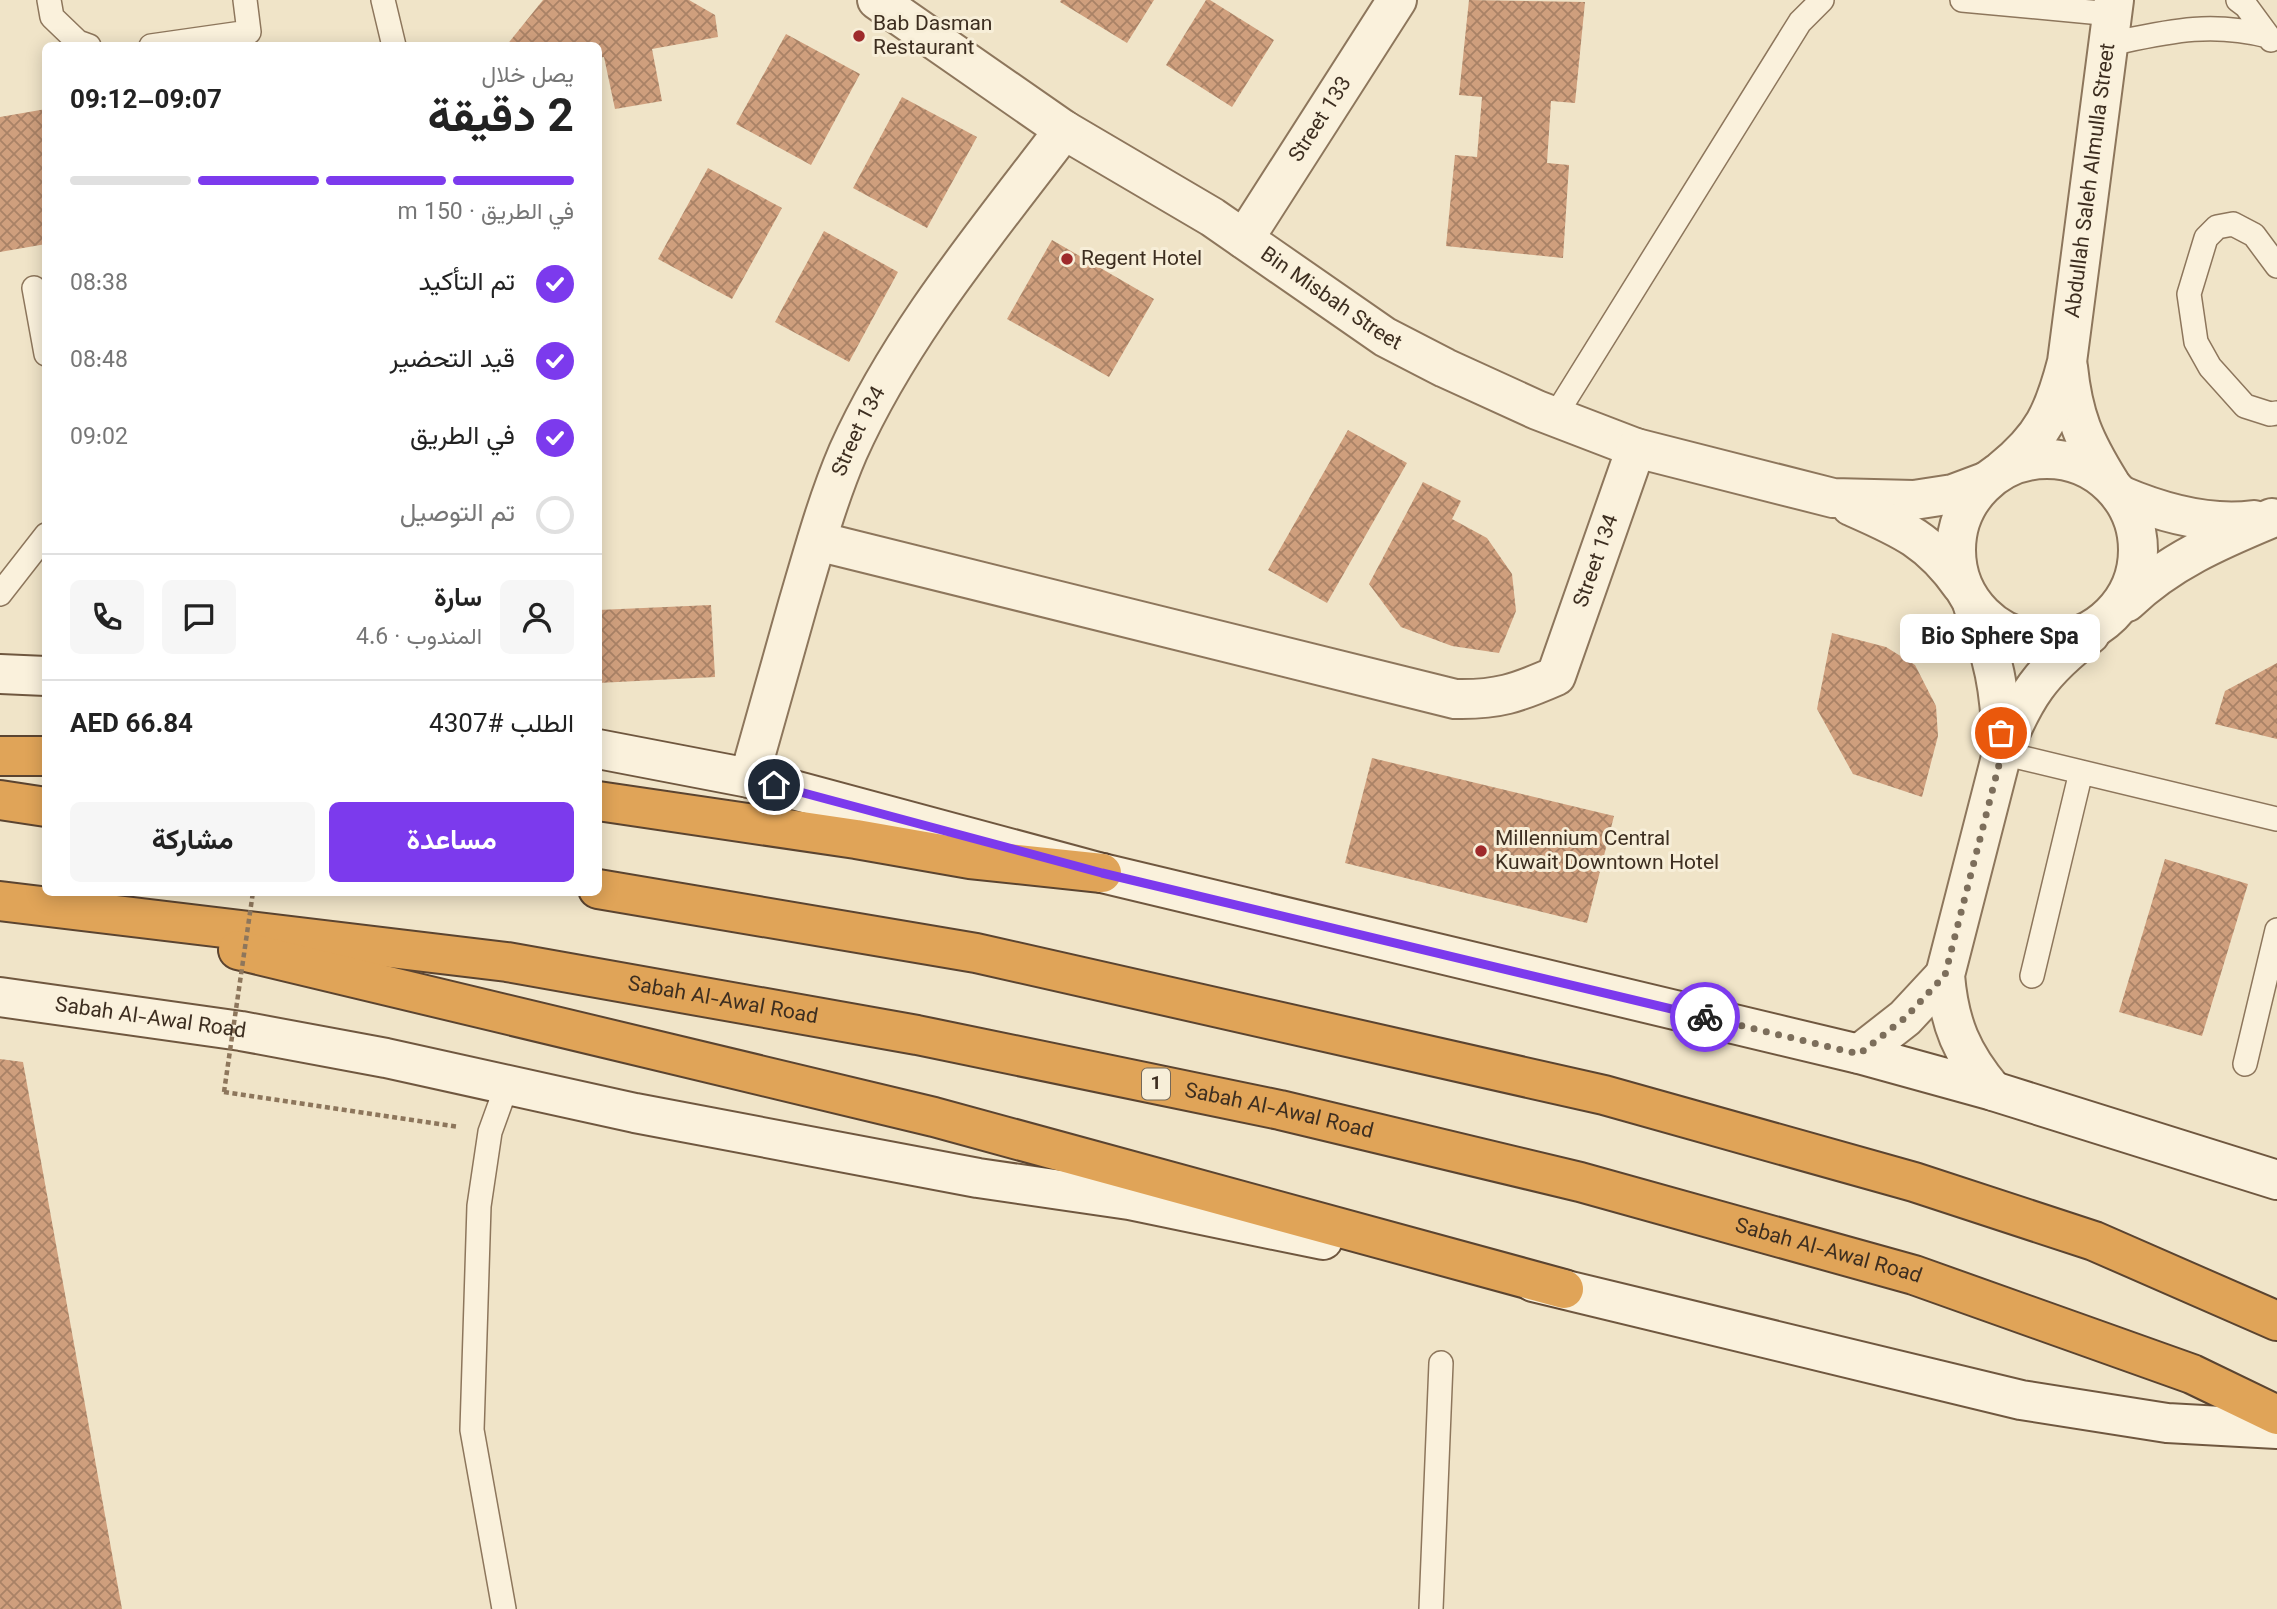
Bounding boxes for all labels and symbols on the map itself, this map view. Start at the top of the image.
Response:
place label: Bab Dasman Restaurant [873,8,992,65]
marker: Bab Dasman Restaurant [851,28,867,44]
street label: Abdullah Saleh Almulla Street [2056,41,2125,320]
street label: Street 133 [1281,70,1360,169]
street label: Bin Misbah Street [1253,239,1408,359]
place label: Regent Hotel [1081,243,1202,276]
marker: Regent Hotel [1059,251,1075,267]
street label: Street 134 [823,380,895,481]
street label: Street 134 [1565,510,1628,612]
callout: Bio Sphere Spa [1901,614,2101,663]
pin [1971,703,2031,763]
pin [744,755,804,815]
place label: Millennium Central Kuwait Downtown Hotel [1495,823,1719,880]
marker: Millennium Central Kuwait Downtown Hotel [1473,843,1489,859]
street label: Sabah Al-Awal Road [625,967,821,1034]
courier [1670,982,1740,1052]
street label: Sabah Al-Awal Road [53,988,248,1048]
road number: 1 [1142,1068,1170,1100]
street label: Sabah Al-Awal Road [1182,1074,1377,1148]
street label: Sabah Al-Awal Road [1731,1209,1926,1293]

